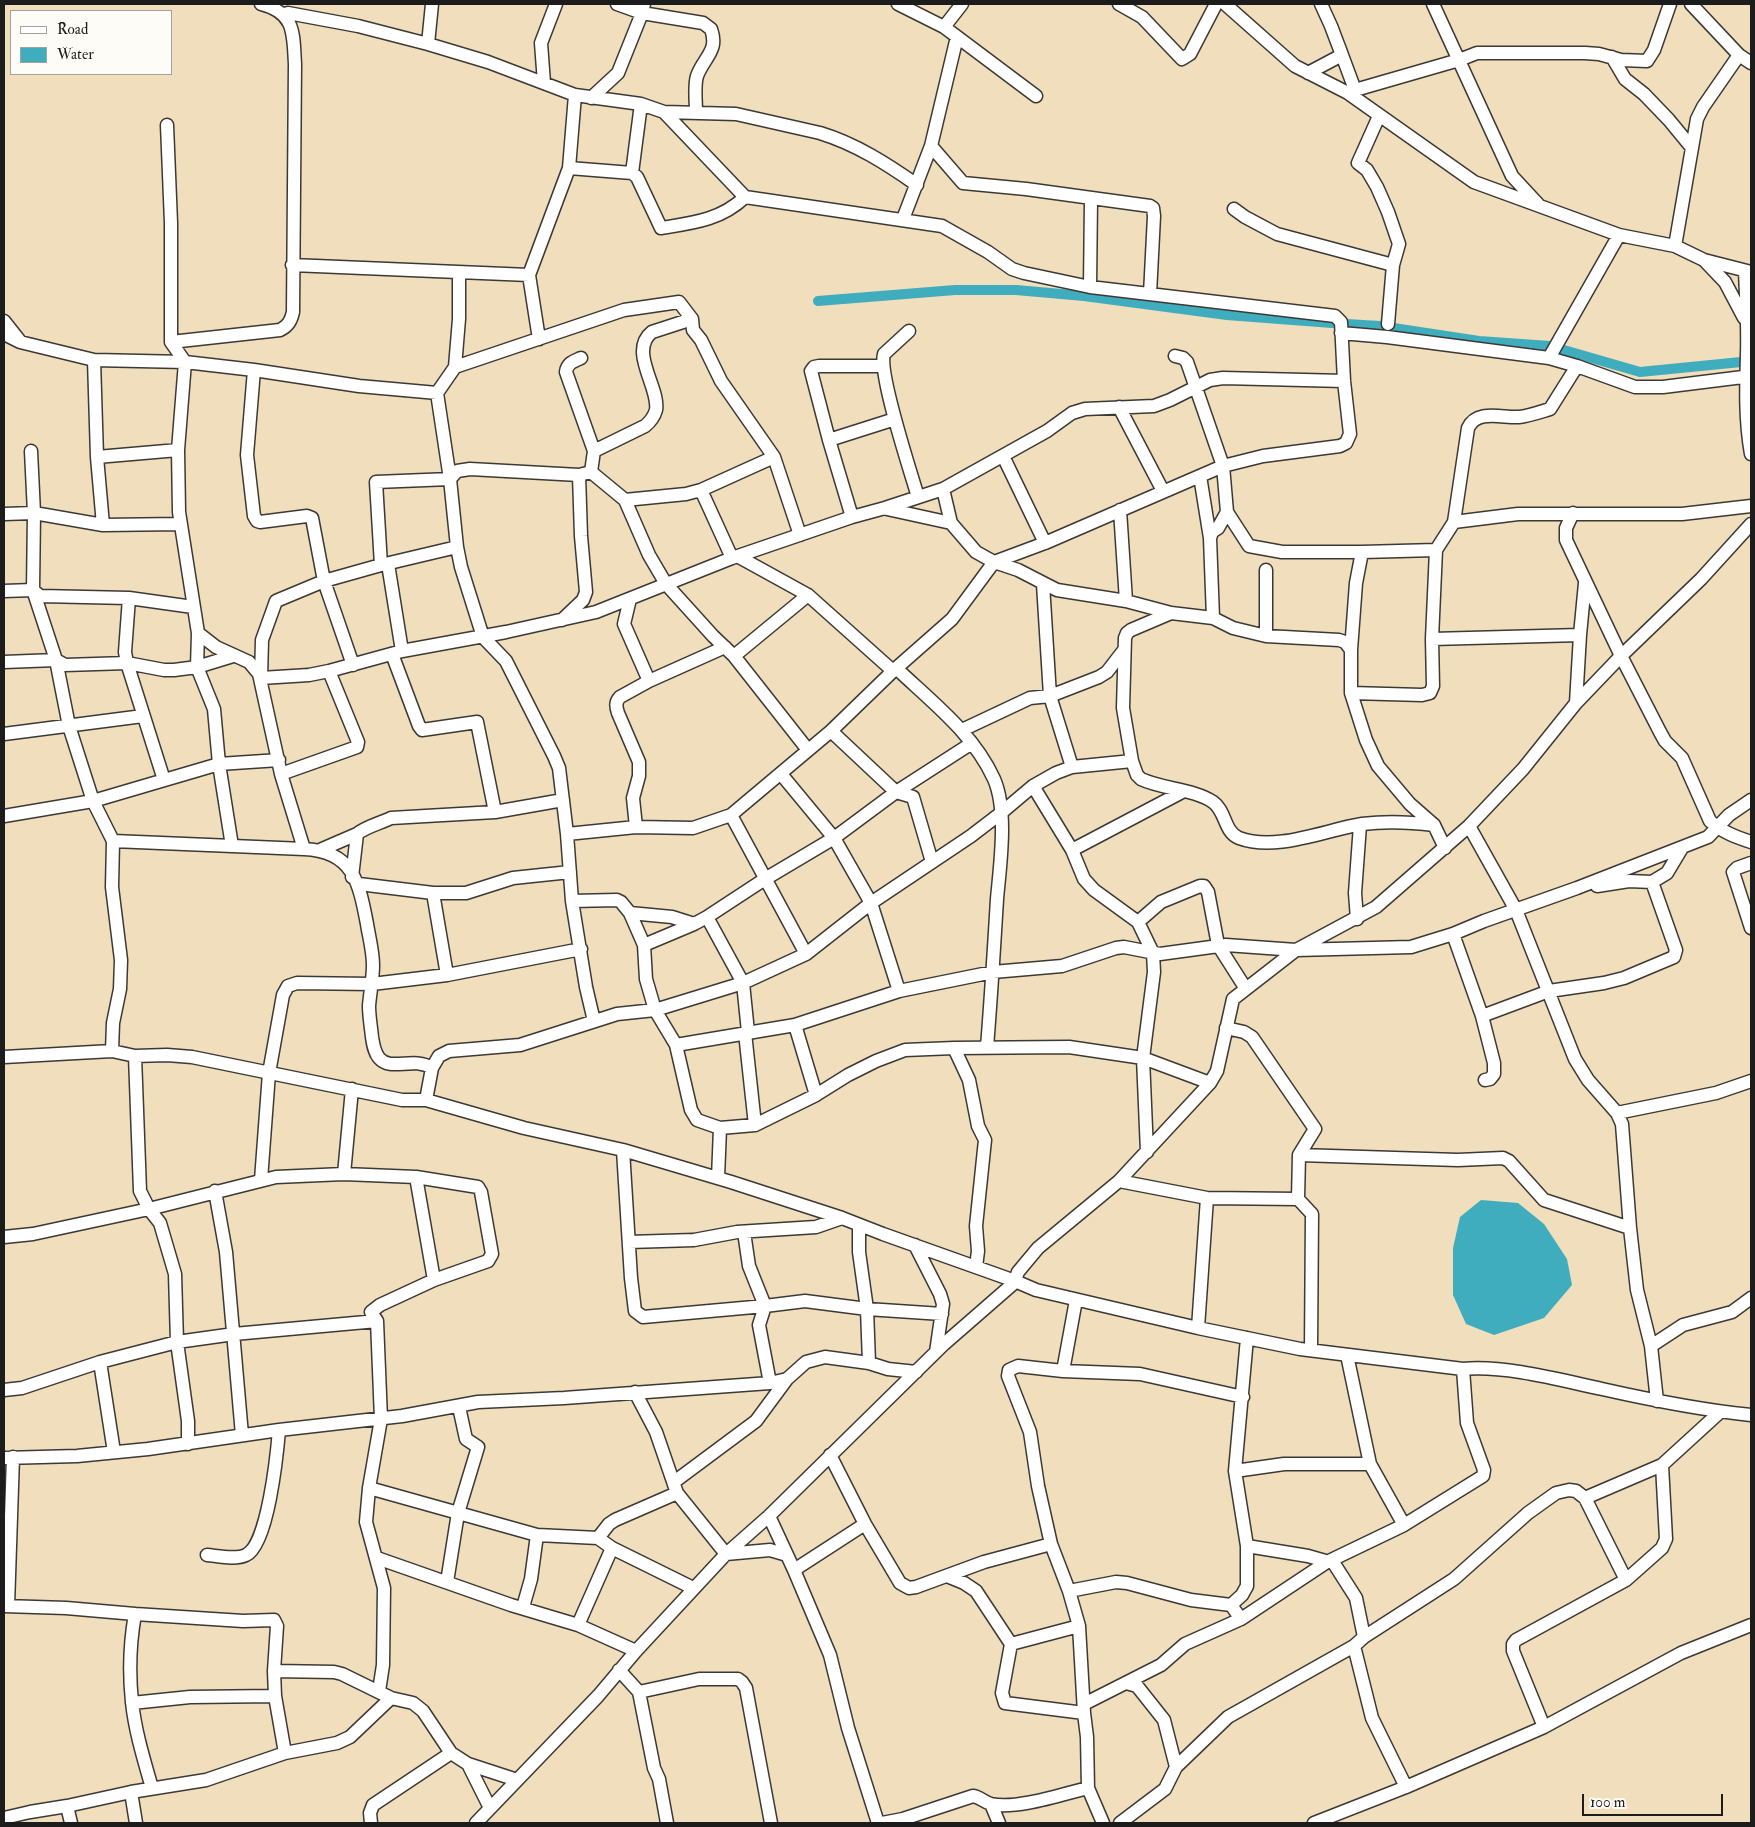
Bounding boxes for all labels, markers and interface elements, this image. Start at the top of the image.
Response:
legend [10,10,172,75]
text: Road [57,20,88,39]
text: Water [57,45,94,64]
scale bar [1585,1784,1726,1816]
text: 100 m [1590,1793,1625,1812]

